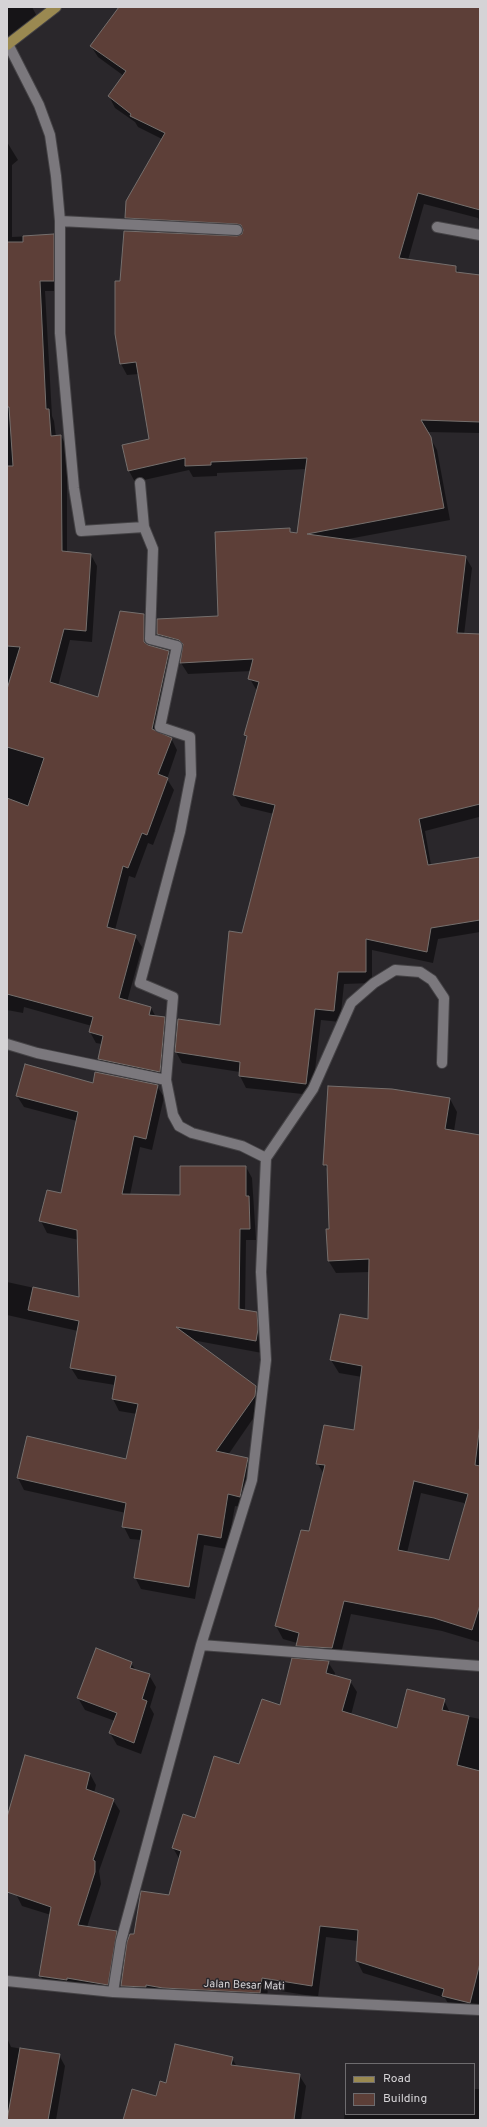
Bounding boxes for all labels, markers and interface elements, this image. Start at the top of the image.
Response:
street label: Jalan Besar Mati [203,1978,285,1994]
legend [345,2063,475,2115]
text: Road [383,2071,411,2087]
text: Building [383,2091,427,2107]

